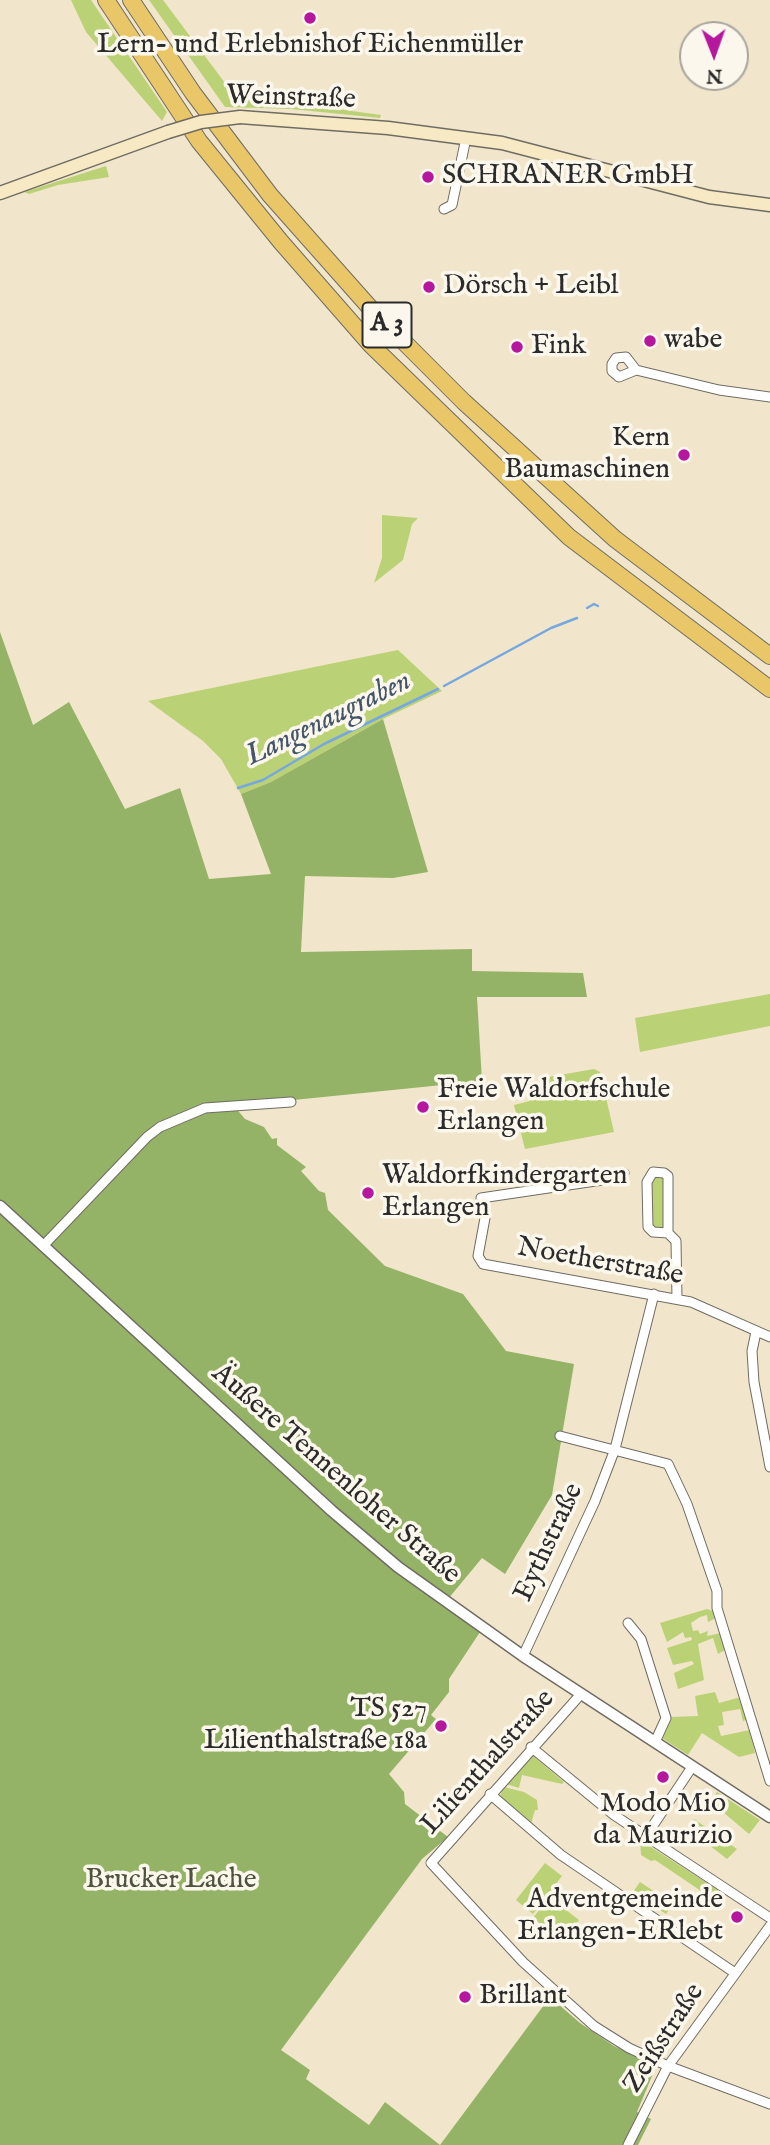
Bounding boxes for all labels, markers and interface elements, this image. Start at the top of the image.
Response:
marker: Lern- und Erlebnishof Eichenmüller [302,10,318,26]
north arrow [679,21,749,91]
place label: Lern- und Erlebnishof Eichenmüller [97,29,523,63]
text: N [706,63,723,87]
street label: Weinstraße [226,80,356,118]
place label: SCHRANER GmbH [442,160,694,194]
marker: SCHRANER GmbH [420,169,436,185]
place label: Dörsch + Leibl [443,270,618,304]
marker: Dörsch + Leibl [421,279,437,295]
road number: A 3 [362,302,412,348]
place label: wabe [664,324,722,358]
place label: Fink [531,330,586,364]
marker: wabe [642,333,658,349]
marker: Fink [509,339,525,355]
place label: Kern Baumaschinen [504,422,670,488]
marker: Kern Baumaschinen [676,447,692,463]
water label: Langenaugraben [240,664,418,776]
place label: Freie Waldorfschule Erlangen [437,1074,670,1140]
marker: Freie Waldorfschule Erlangen [415,1099,431,1115]
place label: Waldorfkindergarten Erlangen [382,1160,627,1226]
marker: Waldorfkindergarten Erlangen [360,1185,376,1201]
street label: Noetherstraße [514,1232,686,1294]
street label: Äußere Tennenloher Straße [204,1358,466,1592]
street label: Eythstraße [508,1479,592,1607]
street label: Lilienthalstraße [415,1684,563,1842]
place label: TS 527 Lilienthalstraße 18a [204,1693,427,1759]
marker: TS 527 Lilienthalstraße 18a [433,1718,449,1734]
marker: Modo Mio da Maurizio [655,1769,671,1785]
place label: Modo Mio da Maurizio [593,1788,733,1854]
park label: Brucker Lache [85,1864,257,1898]
place label: Adventgemeinde Erlangen-ERlebt [517,1884,723,1950]
marker: Adventgemeinde Erlangen-ERlebt [729,1909,745,1925]
street label: Zeißstraße [617,1978,713,2100]
place label: Brillant [479,1980,567,2014]
marker: Brillant [457,1989,473,2005]

